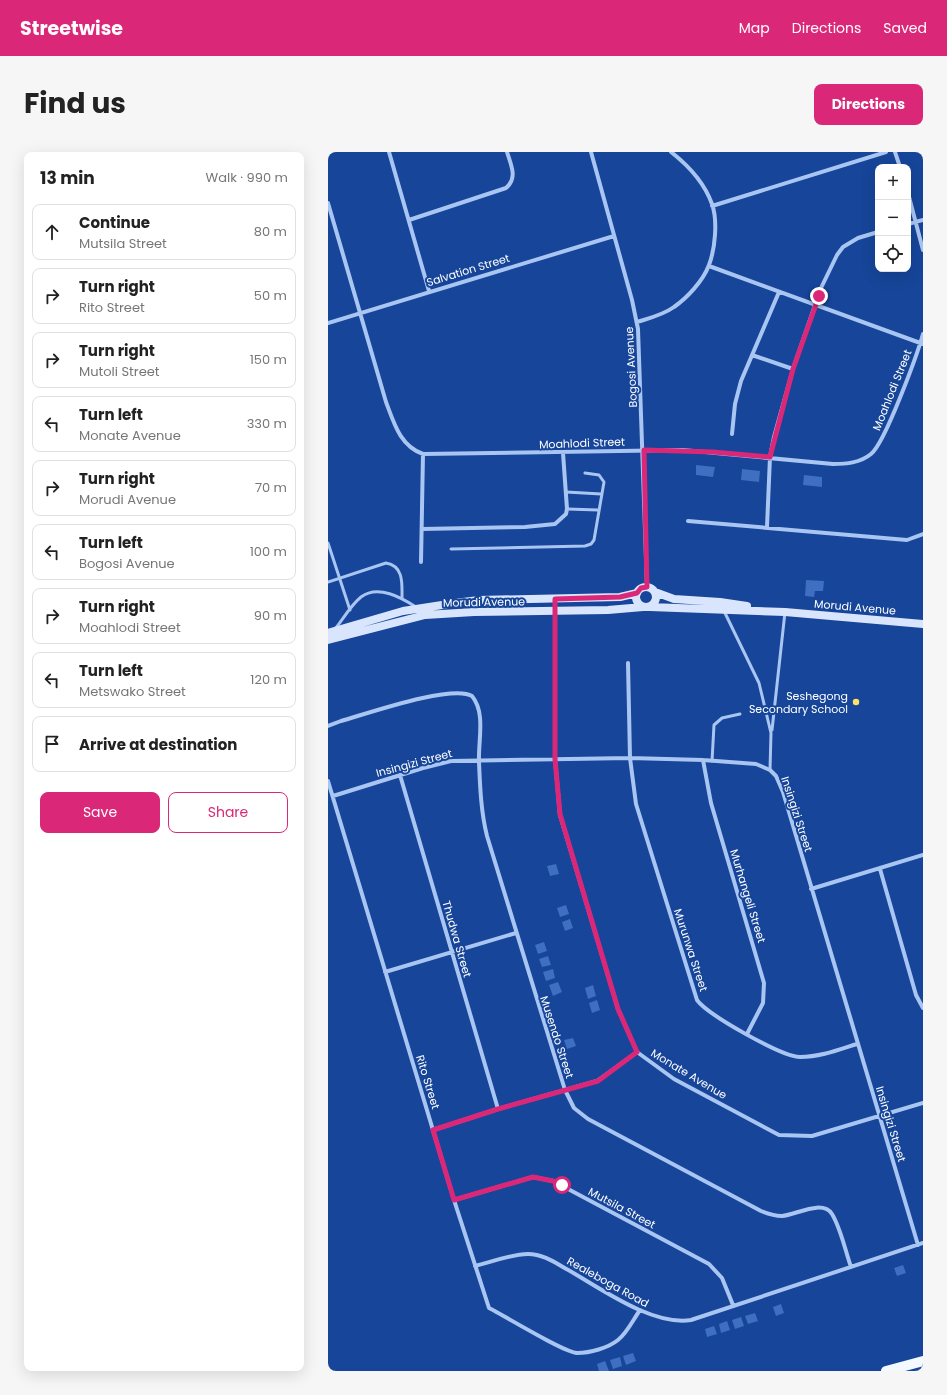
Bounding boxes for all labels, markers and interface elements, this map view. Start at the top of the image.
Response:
text: Streetwise [20,15,123,42]
text: Map [739,18,770,38]
text: Directions [792,18,861,38]
text: Saved [883,18,927,38]
text: Find us [24,84,126,123]
button: Directions [814,84,923,125]
map controls [875,164,911,272]
button: + [875,164,911,200]
text: 13 min [40,166,95,190]
text: Walk · 990 m [206,168,288,187]
button: − [875,200,911,236]
text: Continue [79,212,150,233]
icon: ahead [41,221,63,243]
text: 80 m [254,222,287,241]
text: Mutsila Street [79,234,167,253]
button: locate [875,236,911,272]
street label: Salvation Street [424,250,512,290]
text: Turn right [79,276,155,297]
icon: right [41,285,63,307]
text: 50 m [254,286,287,305]
route end [810,287,828,305]
text: Rito Street [79,298,145,317]
street label: Bogosi Avenue [621,326,641,408]
text: Turn right [79,340,155,361]
street label: Moahlodi Street [868,347,916,433]
icon: right [41,349,63,371]
text: 150 m [250,350,287,369]
text: Mutoli Street [79,362,160,381]
text: Turn left [79,404,143,425]
icon: left [41,413,63,435]
text: 330 m [247,414,287,433]
text: Monate Avenue [79,426,181,445]
street label: Moahlodi Street [539,434,625,452]
text: Turn right [79,468,155,489]
icon: right [41,477,63,499]
text: 70 m [255,478,287,497]
text: Morudi Avenue [79,490,176,509]
text: Turn left [79,532,143,553]
icon: left [41,541,63,563]
text: 100 m [250,542,287,561]
text: Bogosi Avenue [79,554,175,573]
street label: Morudi Avenue [443,593,525,611]
street label: Morudi Avenue [813,595,897,619]
text: Turn right [79,596,155,617]
icon: right [41,605,63,627]
text: 90 m [254,606,287,625]
text: Moahlodi Street [79,618,181,637]
text: Turn left [79,660,143,681]
icon: left [41,669,63,691]
text: 120 m [250,670,287,689]
text: Metswako Street [79,682,186,701]
place label: Seshegong Secondary School [749,688,848,717]
marker: Seshegong Secondary School [851,697,861,707]
icon: arrive [41,733,63,755]
text: Arrive at destination [79,734,237,755]
street label: Insingizi Street [374,745,454,781]
street label: Insingizi Street [777,774,817,854]
button: Save [40,792,160,833]
button: Share [168,792,288,833]
street label: Murhangeli Street [726,847,770,945]
street label: Thudwa Street [438,899,476,979]
street label: Murunwa Street [670,906,712,994]
street label: Musendo Street [536,994,578,1080]
street label: Monate Avenue [648,1045,730,1103]
street label: Rito Street [412,1053,444,1111]
street label: Insingizi Street [872,1084,910,1164]
route start [553,1176,571,1194]
street label: Mutsila Street [585,1184,659,1232]
street label: Realeboga Road [564,1253,652,1311]

